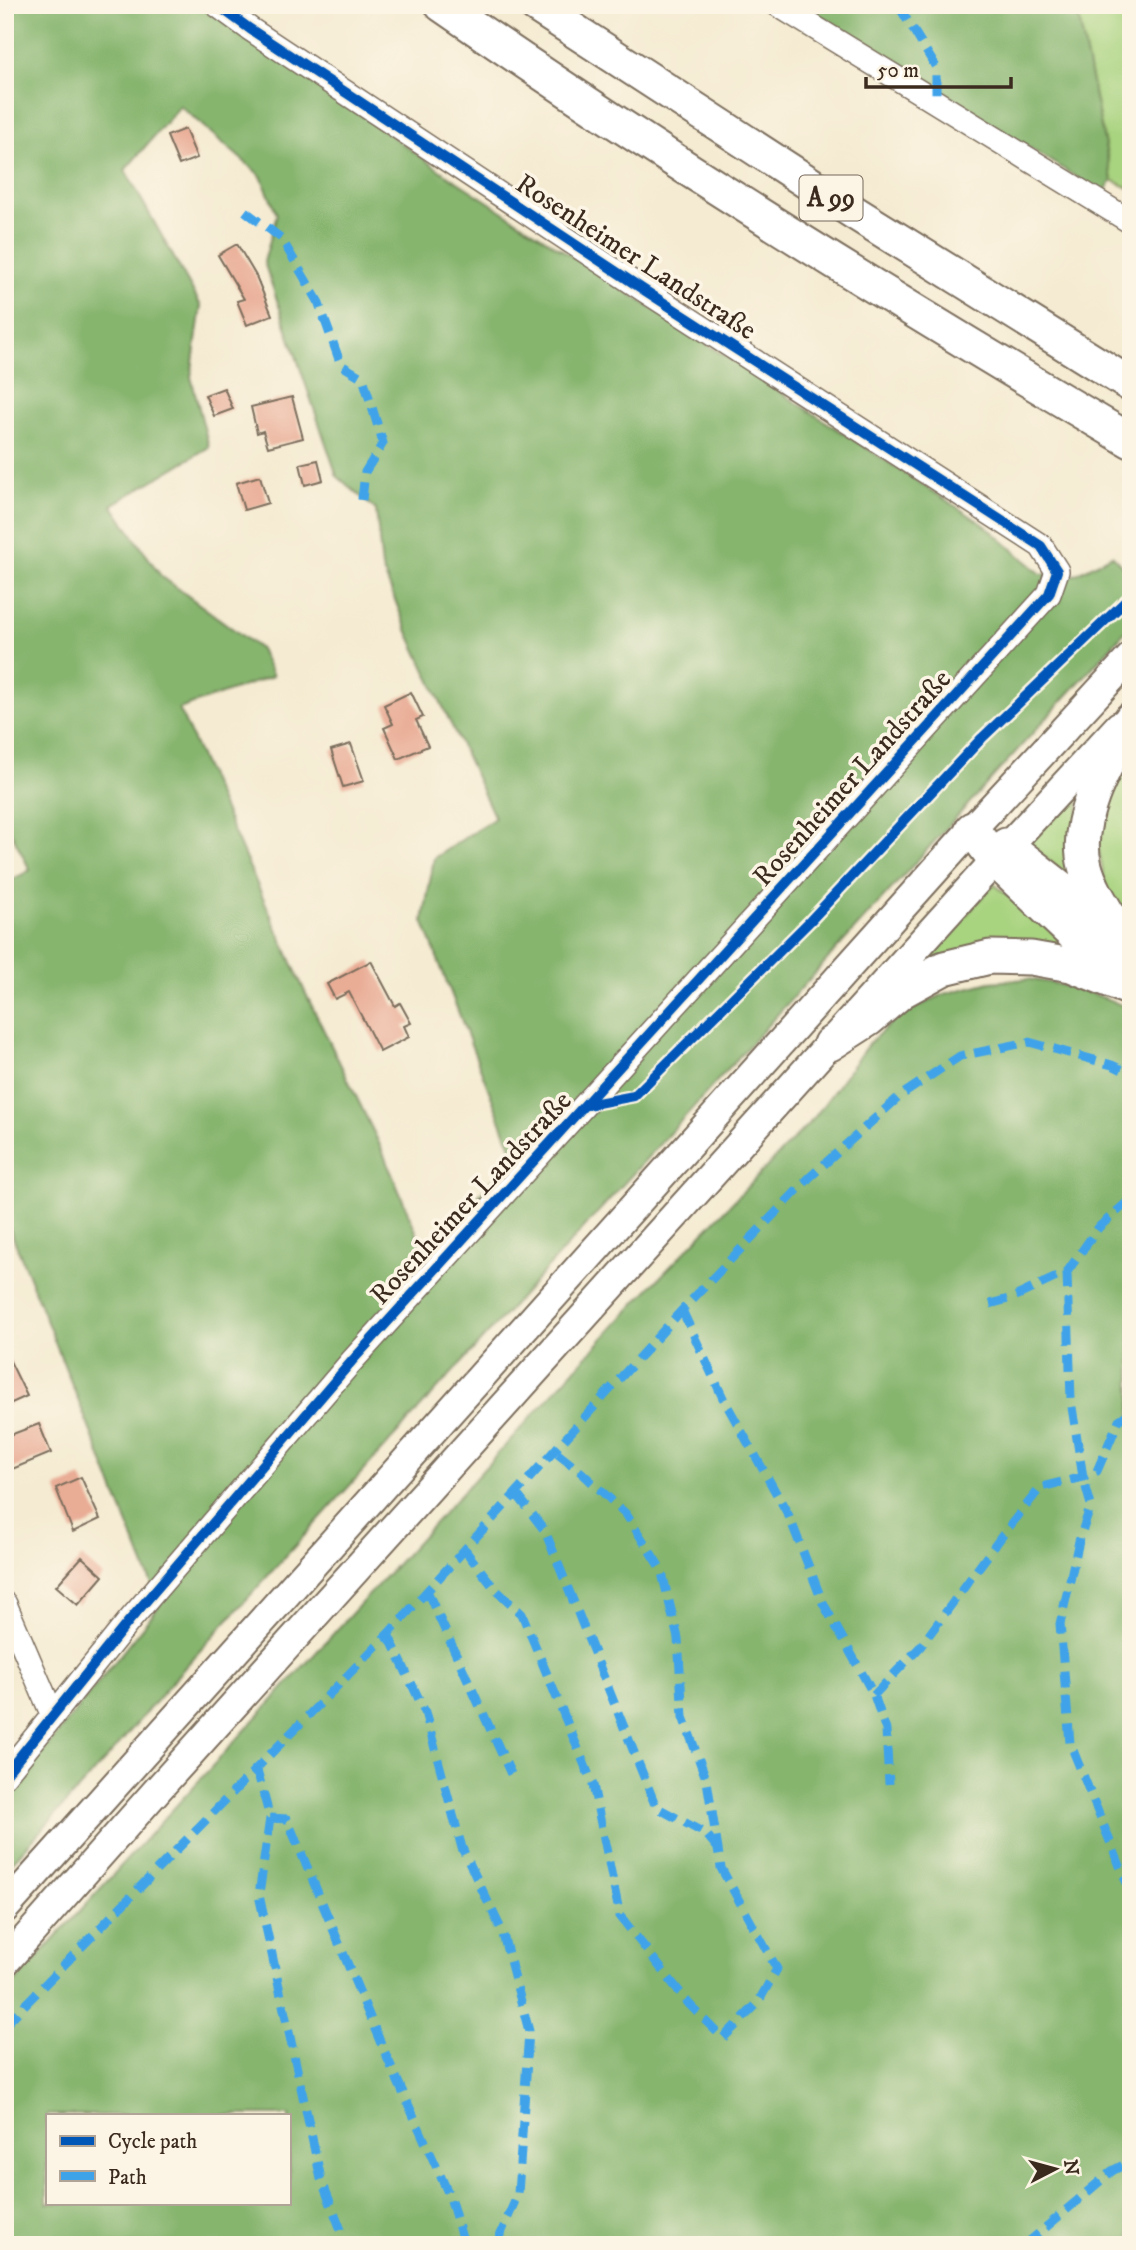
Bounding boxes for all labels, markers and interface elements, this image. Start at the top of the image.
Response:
scale bar [866,46,1012,90]
text: 50 m [877,58,919,84]
street label: Rosenheimer Landstraße [509,166,763,348]
road number: A 99 [800,176,862,220]
street label: Rosenheimer Landstraße [745,662,959,894]
street label: Rosenheimer Landstraße [363,1084,579,1312]
legend [46,2114,290,2204]
text: Cycle path [108,2129,197,2155]
north arrow [1020,2134,1090,2204]
text: N [1058,2158,1083,2177]
text: Path [108,2165,147,2191]

